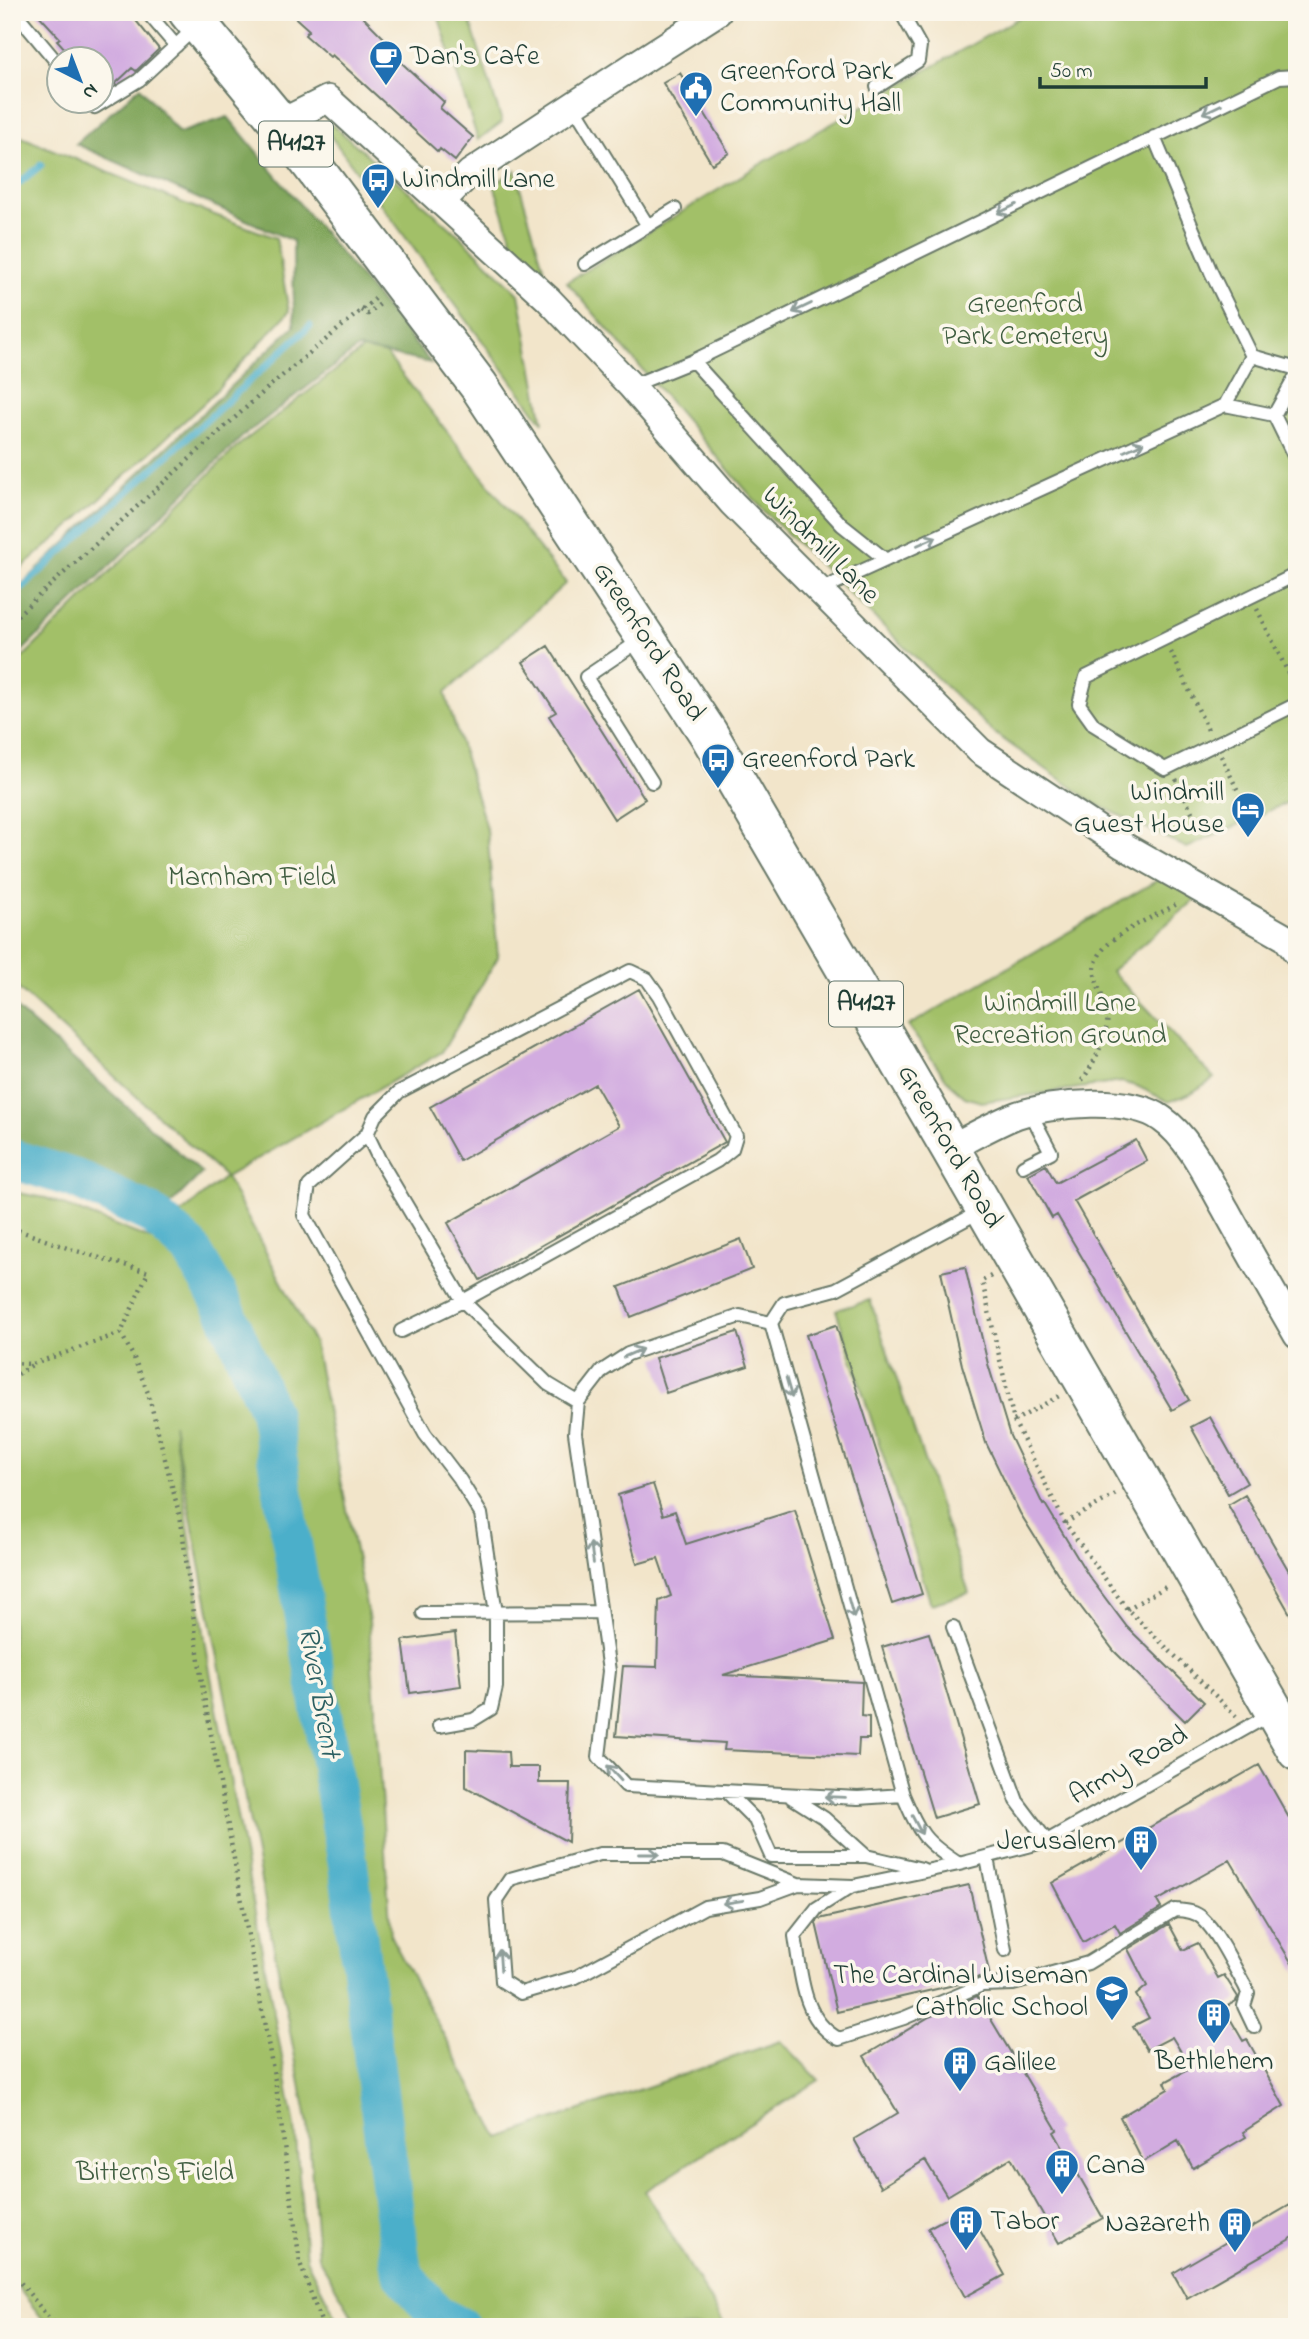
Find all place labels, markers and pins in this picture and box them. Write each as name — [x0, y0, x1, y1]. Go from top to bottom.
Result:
place label: Dan's Cafe — [409, 37, 540, 78]
cafe icon: Dan's Cafe — [367, 38, 405, 87]
place label: Greenford Park Community Hall — [720, 52, 901, 125]
public building icon: Greenford Park Community Hall — [677, 69, 715, 118]
place label: Windmill Lane — [402, 160, 555, 201]
bus stop icon: Windmill Lane — [359, 161, 397, 210]
place label: Greenford Park — [742, 740, 916, 781]
bus stop icon: Greenford Park — [699, 741, 737, 790]
place label: Windmill Guest House — [1074, 773, 1224, 846]
hotel icon: Windmill Guest House — [1229, 790, 1267, 839]
place label: Jerusalem — [997, 1822, 1116, 1863]
building icon: Jerusalem — [1122, 1823, 1160, 1872]
place label: The Cardinal Wiseman Catholic School — [833, 1956, 1088, 2029]
school or university icon: The Cardinal Wiseman Catholic School — [1093, 1973, 1131, 2022]
building icon: Bethlehem — [1195, 1996, 1233, 2045]
place label: Bethlehem — [1154, 2042, 1273, 2083]
place label: Galilee — [984, 2043, 1057, 2084]
building icon: Galilee — [941, 2044, 979, 2093]
place label: Cana — [1086, 2146, 1145, 2187]
building icon: Cana — [1043, 2147, 1081, 2196]
place label: Tabor — [990, 2202, 1060, 2243]
building icon: Tabor — [947, 2203, 985, 2252]
place label: Nazareth — [1105, 2204, 1210, 2245]
building icon: Nazareth — [1216, 2205, 1254, 2254]

